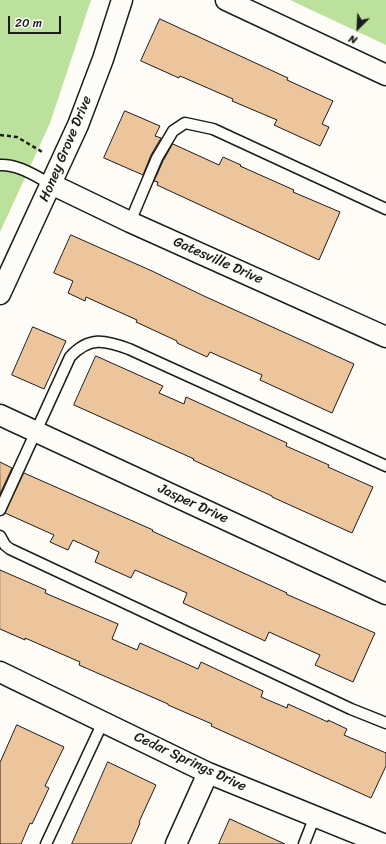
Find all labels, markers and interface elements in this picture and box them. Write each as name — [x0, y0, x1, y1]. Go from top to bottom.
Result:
scale bar — [10, 8, 63, 34]
north arrow — [338, 8, 378, 48]
text: 20 m — [15, 12, 42, 34]
text: N — [346, 29, 360, 50]
street label: Honey Grove Drive — [36, 94, 96, 204]
street label: Gatesville Drive — [171, 234, 265, 288]
street label: Jasper Drive — [155, 480, 231, 528]
street label: Cedar Springs Drive — [131, 729, 249, 795]

